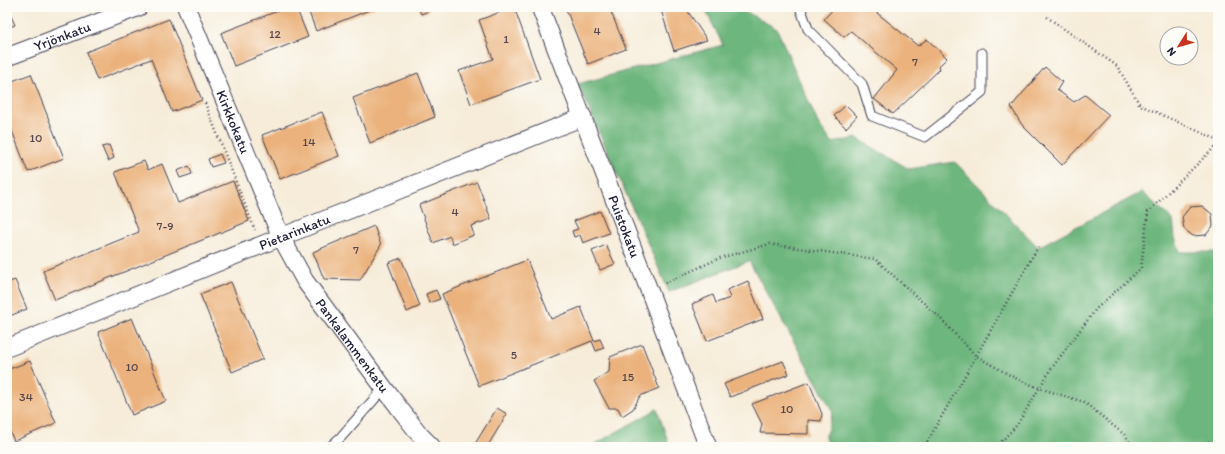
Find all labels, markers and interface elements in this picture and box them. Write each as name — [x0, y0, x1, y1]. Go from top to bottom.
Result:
street label: Yrjönkatu — [32, 18, 93, 55]
house number: 4 — [593, 24, 601, 38]
north arrow — [1159, 26, 1199, 66]
house number: 12 — [269, 27, 282, 41]
house number: 1 — [503, 32, 509, 46]
text: N — [1164, 45, 1179, 59]
house number: 7 — [912, 55, 918, 69]
street label: Kirkkokatu — [212, 88, 254, 156]
house number: 10 — [30, 131, 42, 145]
house number: 14 — [303, 135, 315, 149]
street label: Puistokatu — [604, 193, 644, 260]
house number: 4 — [451, 205, 459, 219]
street label: Pietarinkatu — [257, 210, 333, 254]
house number: 7-9 — [156, 219, 174, 233]
house number: 7 — [353, 243, 359, 257]
street label: Pankalammenkatu — [312, 295, 393, 396]
house number: 5 — [511, 348, 517, 362]
house number: 10 — [126, 360, 138, 374]
house number: 15 — [622, 370, 634, 384]
house number: 34 — [19, 390, 33, 404]
house number: 10 — [781, 402, 793, 416]

